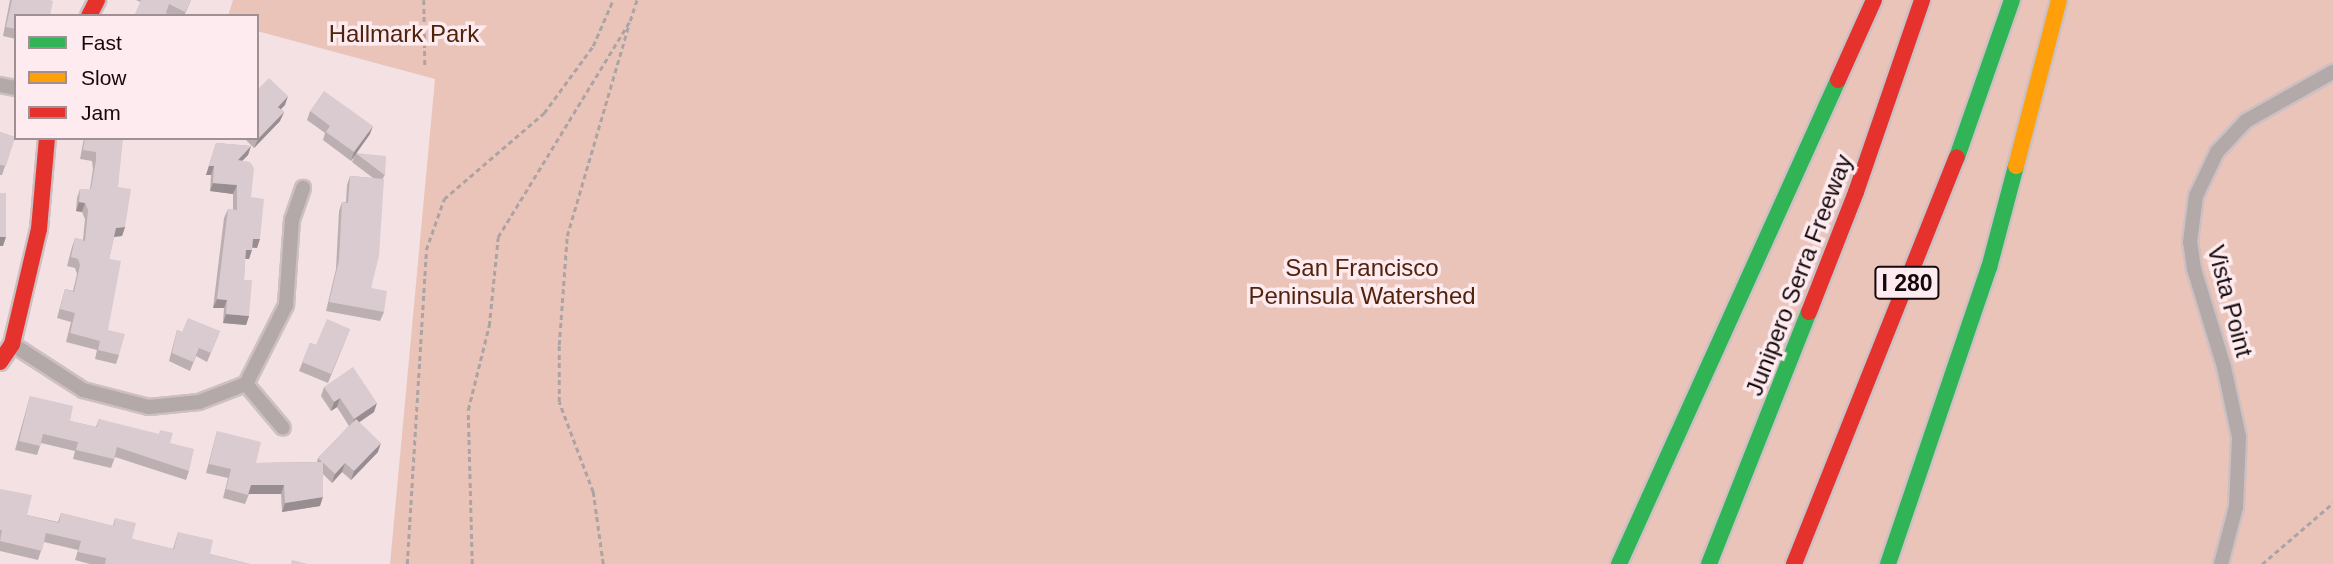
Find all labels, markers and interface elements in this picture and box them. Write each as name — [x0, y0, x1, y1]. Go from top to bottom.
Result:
legend — [14, 14, 259, 140]
park label: Hallmark Park — [329, 20, 479, 48]
text: Fast — [81, 31, 122, 54]
text: Slow — [81, 66, 127, 89]
text: Jam — [81, 101, 121, 124]
street label: Junipero Serra Freeway — [1740, 150, 1858, 400]
street label: Vista Point — [2201, 242, 2259, 360]
park label: San Francisco Peninsula Watershed — [1248, 254, 1476, 310]
road number: I 280 — [1874, 264, 1940, 302]

